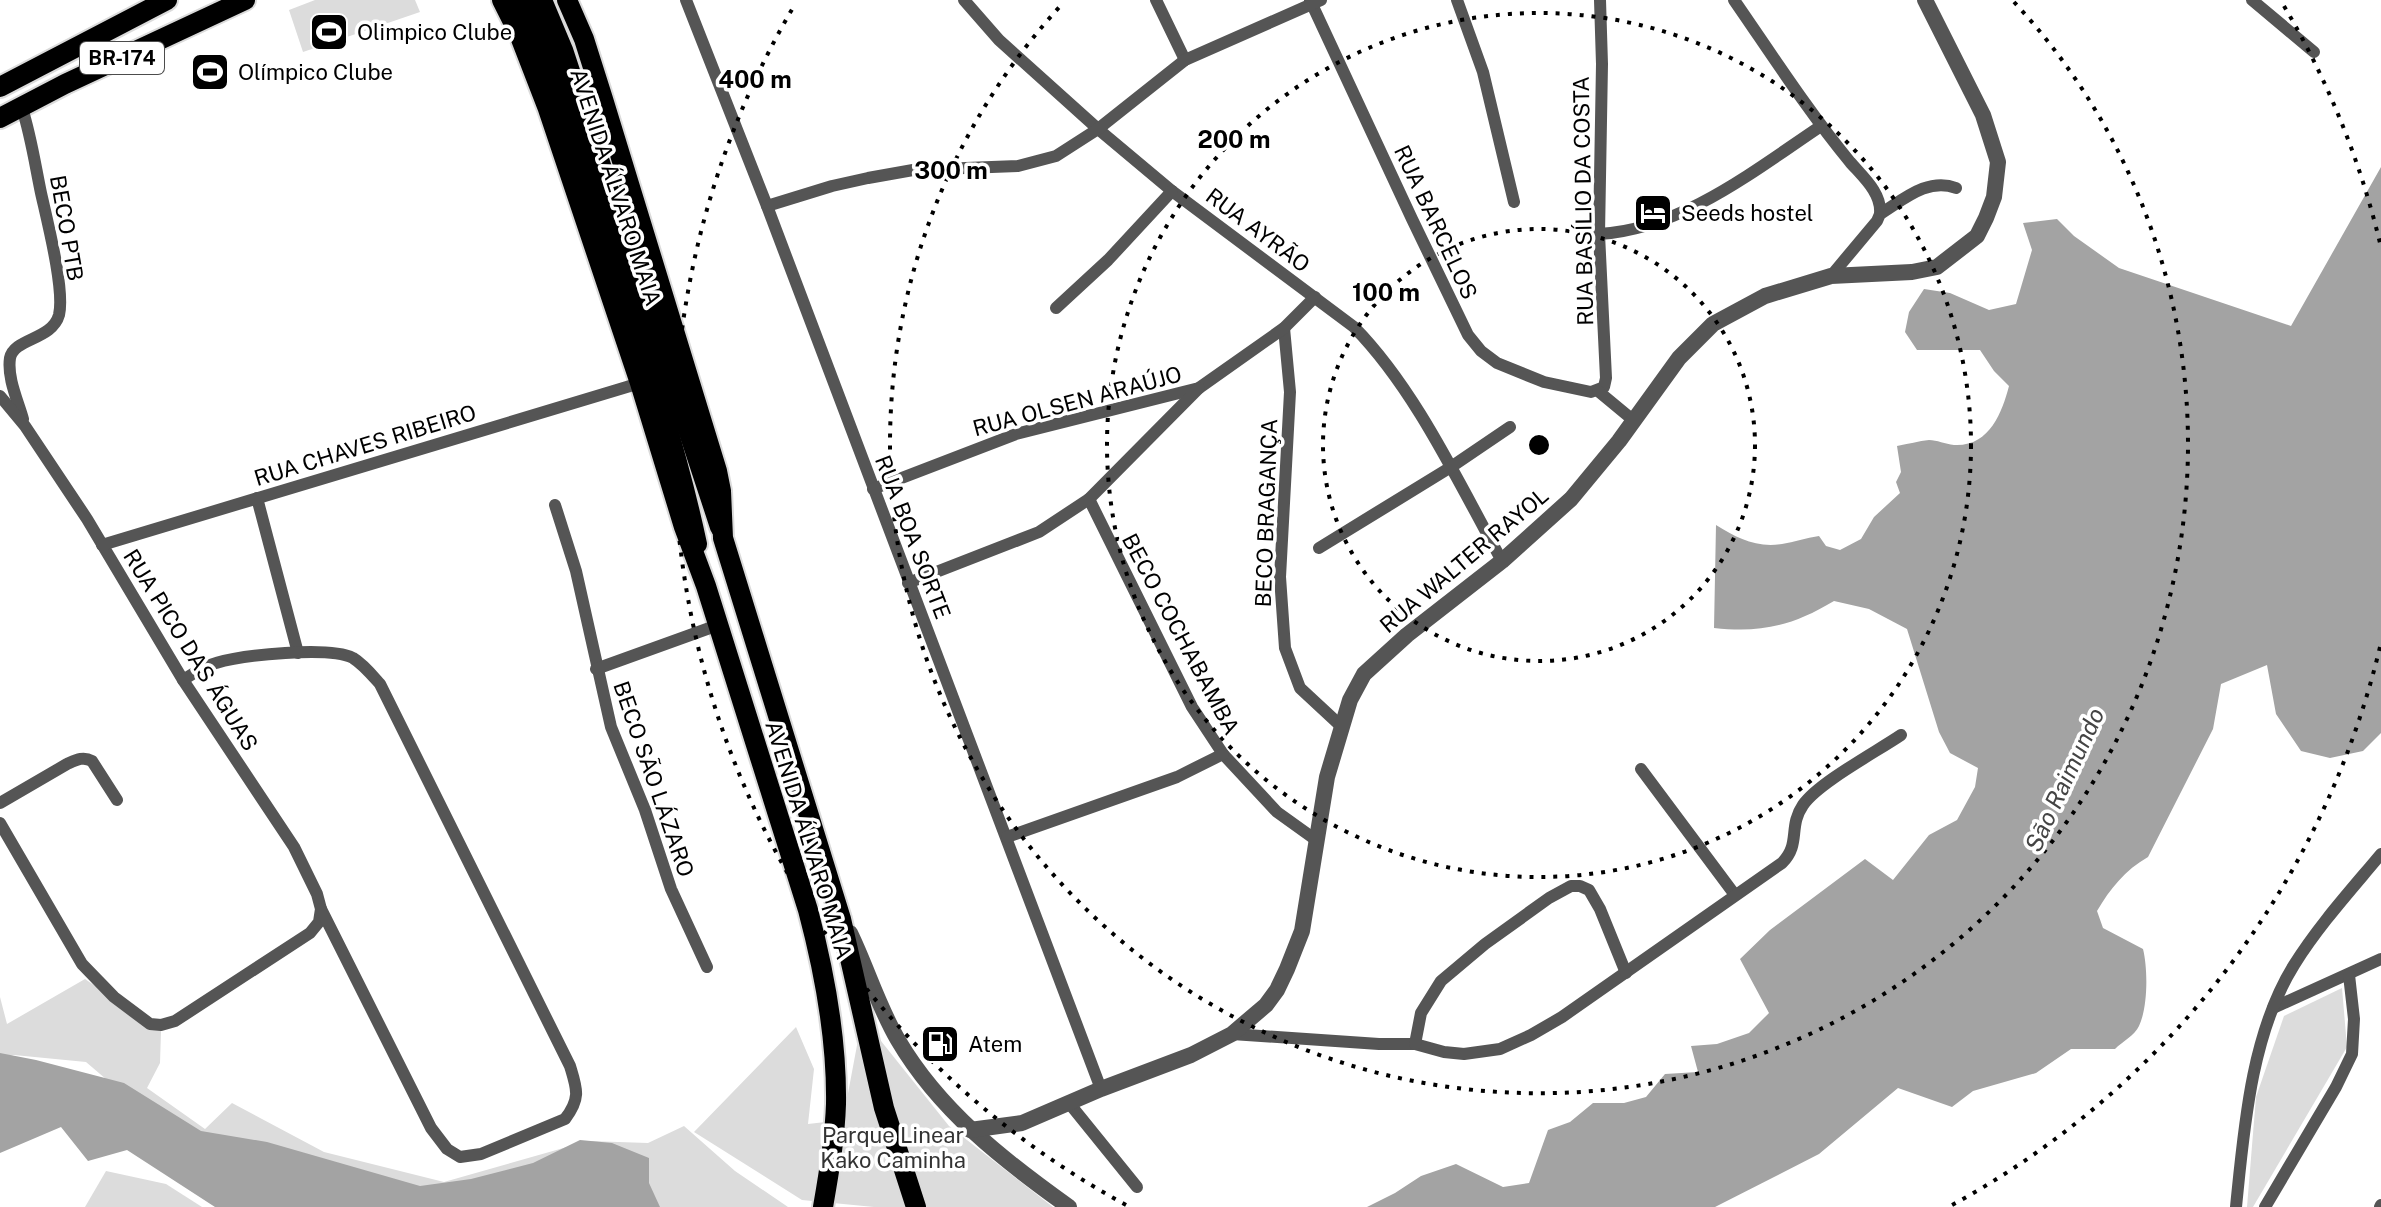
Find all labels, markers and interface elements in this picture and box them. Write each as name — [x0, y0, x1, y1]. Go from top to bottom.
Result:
sports icon: Olimpico Clube — [308, 11, 350, 53]
place label: Olimpico Clube — [357, 19, 512, 45]
road number: BR-174 — [80, 42, 164, 74]
sports icon: Olímpico Clube — [189, 51, 231, 93]
place label: Olímpico Clube — [238, 59, 393, 85]
street label: AVENIDA ÁLVARO MAIA — [565, 65, 667, 309]
text: 400 m — [718, 65, 792, 93]
street label: RUA BASÍLIO DA COSTA — [1568, 76, 1598, 326]
text: 200 m — [1197, 125, 1271, 153]
street label: RUA BARCELOS — [1389, 141, 1483, 303]
text: 300 m — [914, 156, 988, 184]
street label: BECO PTB — [45, 173, 89, 283]
street label: RUA AYRÃO — [1201, 182, 1316, 278]
hotel icon: Seeds hostel — [1632, 192, 1674, 234]
place label: Seeds hostel — [1681, 200, 1814, 226]
text: 100 m — [1352, 278, 1420, 306]
street label: RUA OLSEN ARAÚJO — [969, 360, 1184, 441]
street label: RUA CHAVES RIBEIRO — [251, 399, 479, 491]
street label: BECO BRAGANÇA — [1250, 418, 1282, 608]
centre of rings — [1525, 431, 1553, 459]
street label: RUA BOA SORTE — [870, 452, 956, 622]
street label: RUA WALTER RAYOL — [1374, 482, 1554, 638]
street label: BECO COCHABAMBA — [1117, 529, 1245, 739]
street label: RUA PICO DAS ÁGUAS — [118, 544, 264, 756]
street label: BECO SÃO LÁZARO — [608, 677, 701, 880]
water label: São Raimundo — [2019, 703, 2110, 856]
street label: AVENIDA ÁLVARO MAIA — [760, 718, 858, 962]
fuel station icon: Atem — [919, 1023, 961, 1065]
place label: Atem — [968, 1031, 1022, 1057]
park label: Parque Linear Kako Caminha — [820, 1122, 966, 1173]

